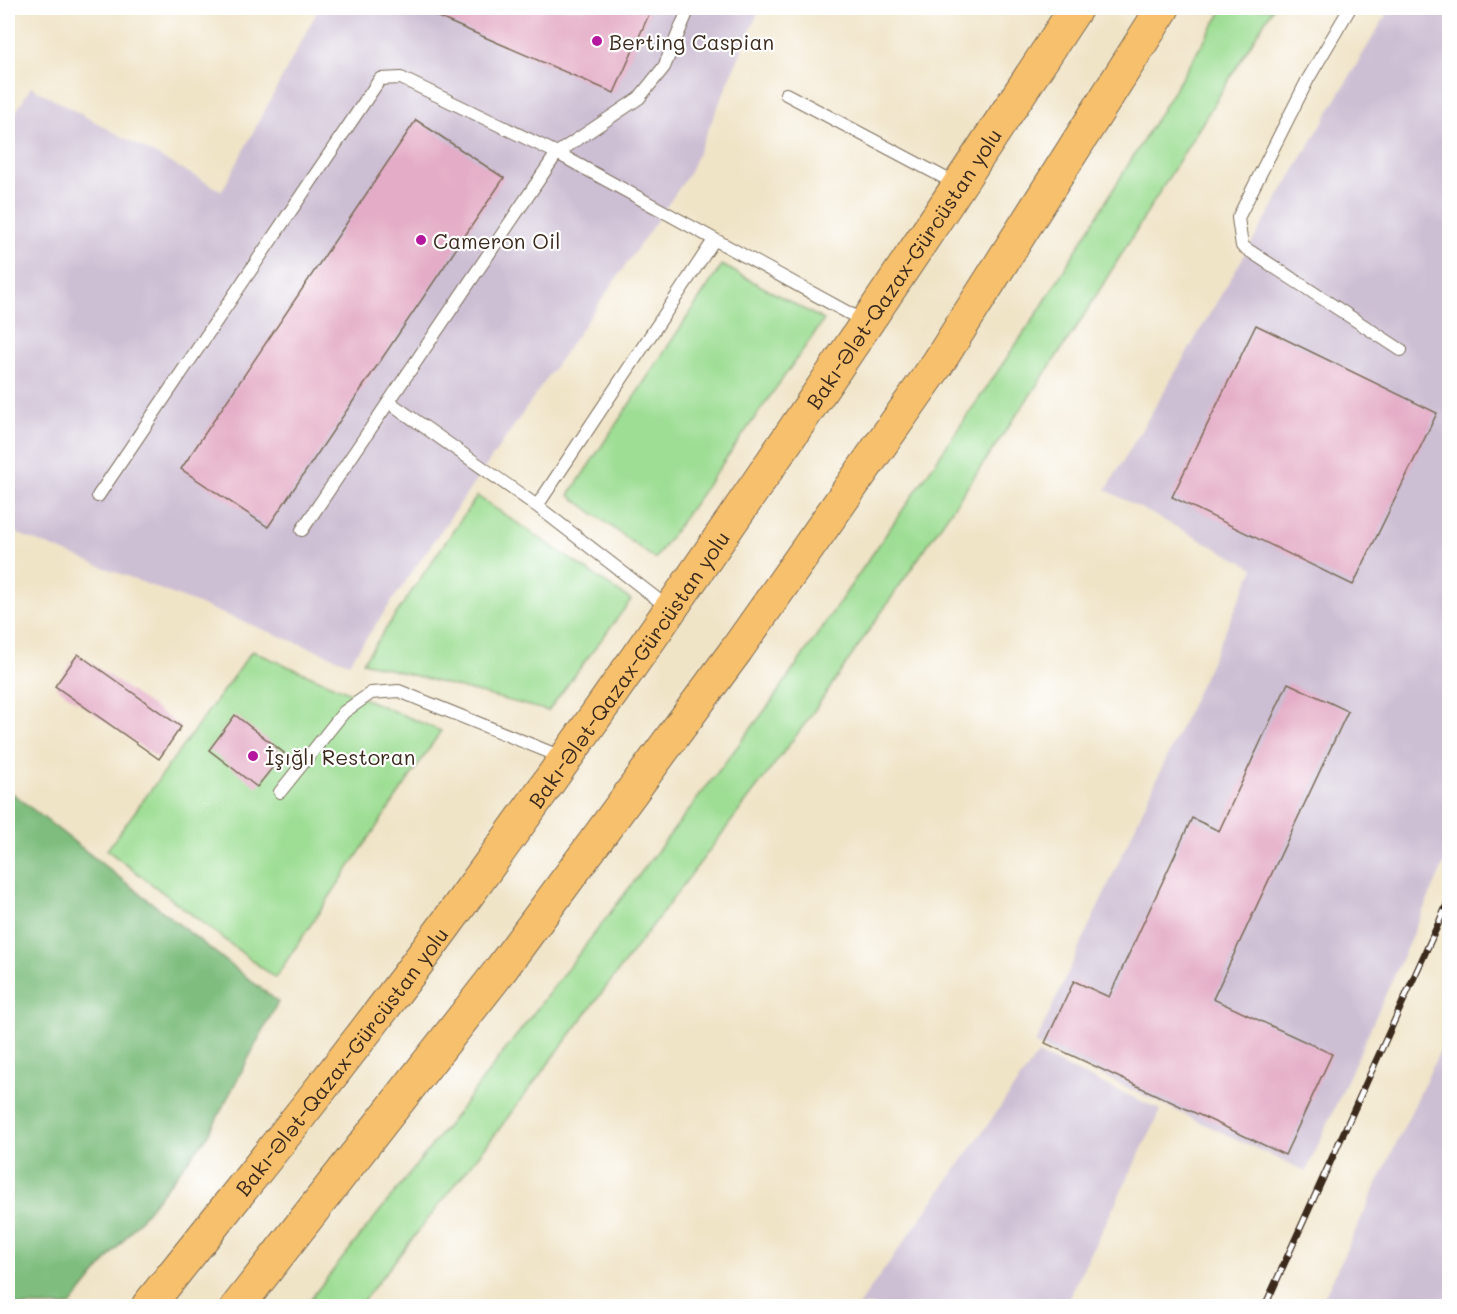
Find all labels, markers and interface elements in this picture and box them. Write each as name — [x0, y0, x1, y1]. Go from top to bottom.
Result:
place label: Berting Caspian — [609, 28, 774, 55]
marker: Berting Caspian — [590, 34, 604, 48]
street label: Bakı-Ələt-Qazax-Gürcüstan yolu — [799, 123, 1007, 414]
place label: Cameron Oil — [433, 227, 561, 254]
marker: Cameron Oil — [414, 233, 428, 247]
street label: Bakı-Ələt-Qazax-Gürcüstan yolu — [521, 525, 735, 813]
place label: İşığlı Restoran — [265, 743, 415, 770]
marker: İşığlı Restoran — [246, 749, 260, 763]
street label: Bakı-Ələt-Qazax-Gürcüstan yolu — [229, 921, 453, 1201]

